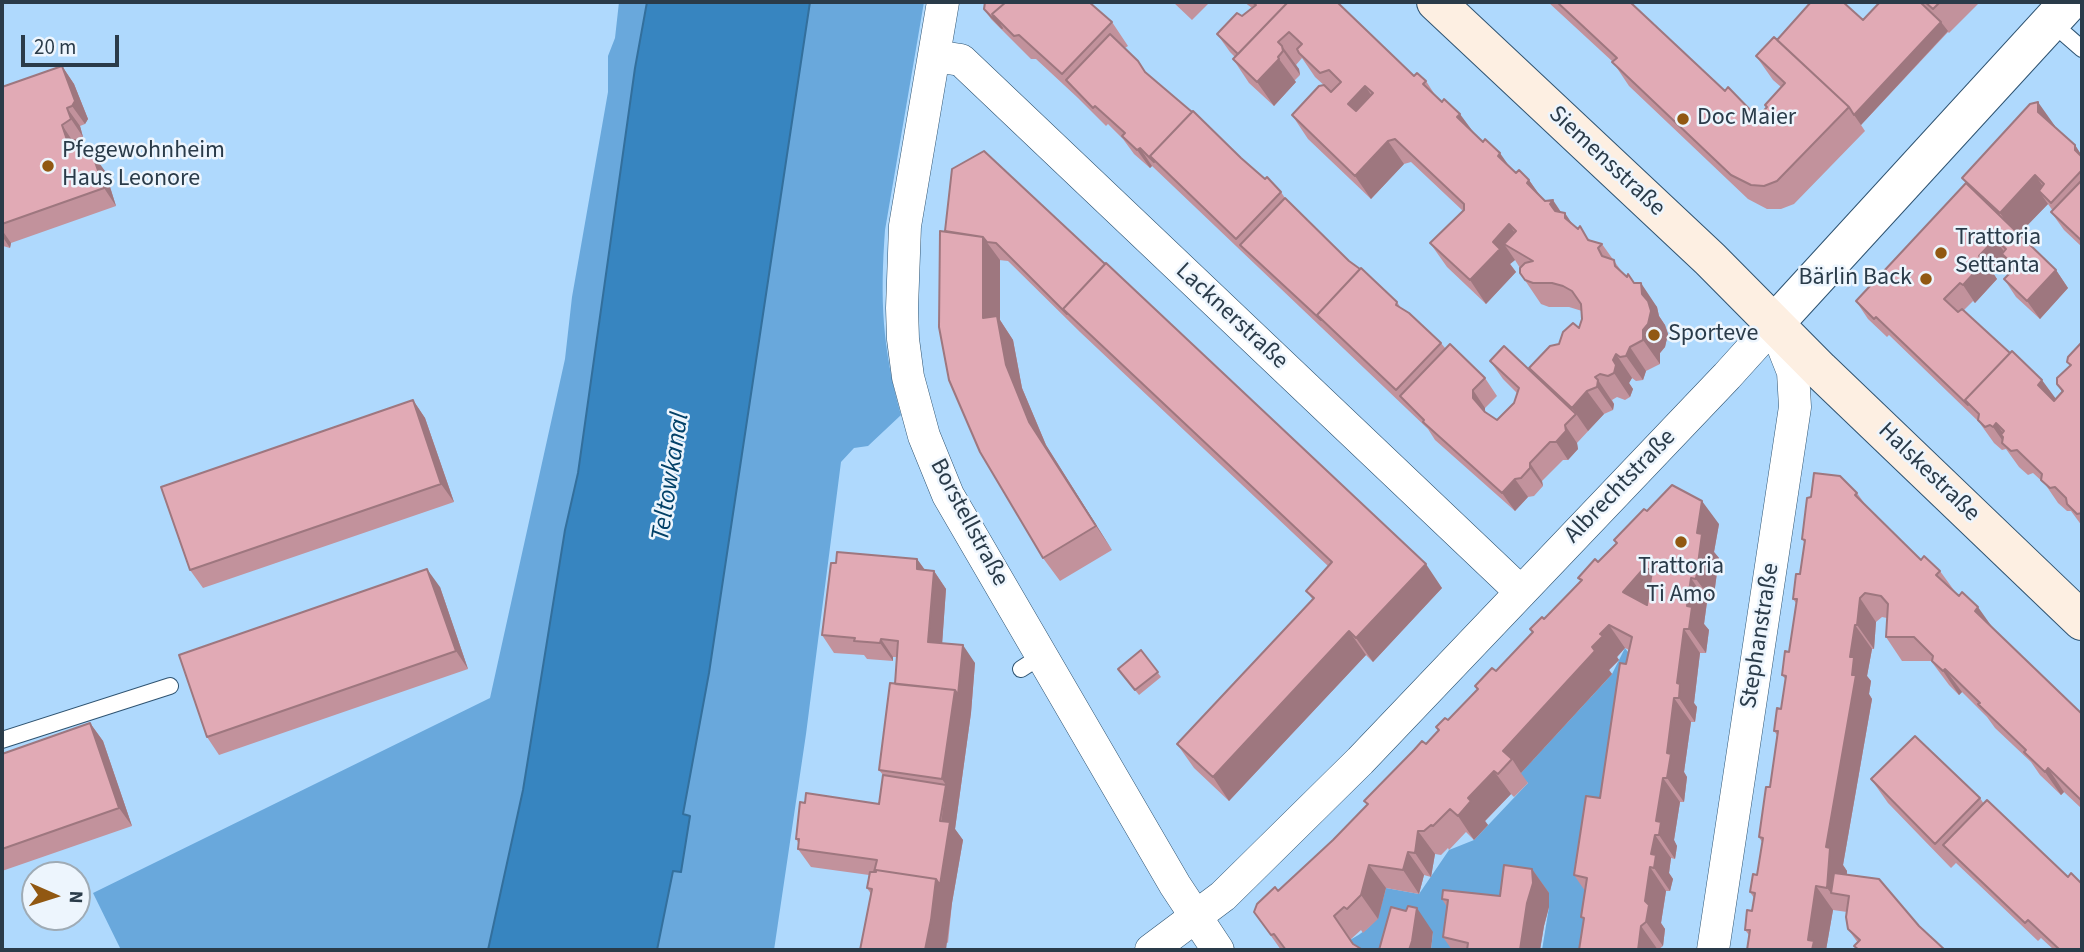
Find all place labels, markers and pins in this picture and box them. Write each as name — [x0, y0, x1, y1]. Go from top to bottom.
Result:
place label: Doc Maier — [1697, 105, 1796, 133]
marker: Doc Maier — [1675, 111, 1691, 127]
place label: Pfegewohnheim Haus Leonore — [62, 138, 225, 194]
marker: Pfegewohnheim Haus Leonore — [40, 158, 56, 174]
place label: Trattoria Settanta — [1955, 225, 2041, 281]
marker: Trattoria Settanta — [1933, 245, 1949, 261]
place label: Bärlin Back — [1798, 265, 1912, 293]
marker: Bärlin Back — [1918, 271, 1934, 287]
place label: Sporteve — [1668, 321, 1758, 349]
marker: Sporteve — [1646, 327, 1662, 343]
marker: Trattoria Ti Amo — [1673, 534, 1689, 550]
place label: Trattoria Ti Amo — [1638, 554, 1724, 610]

